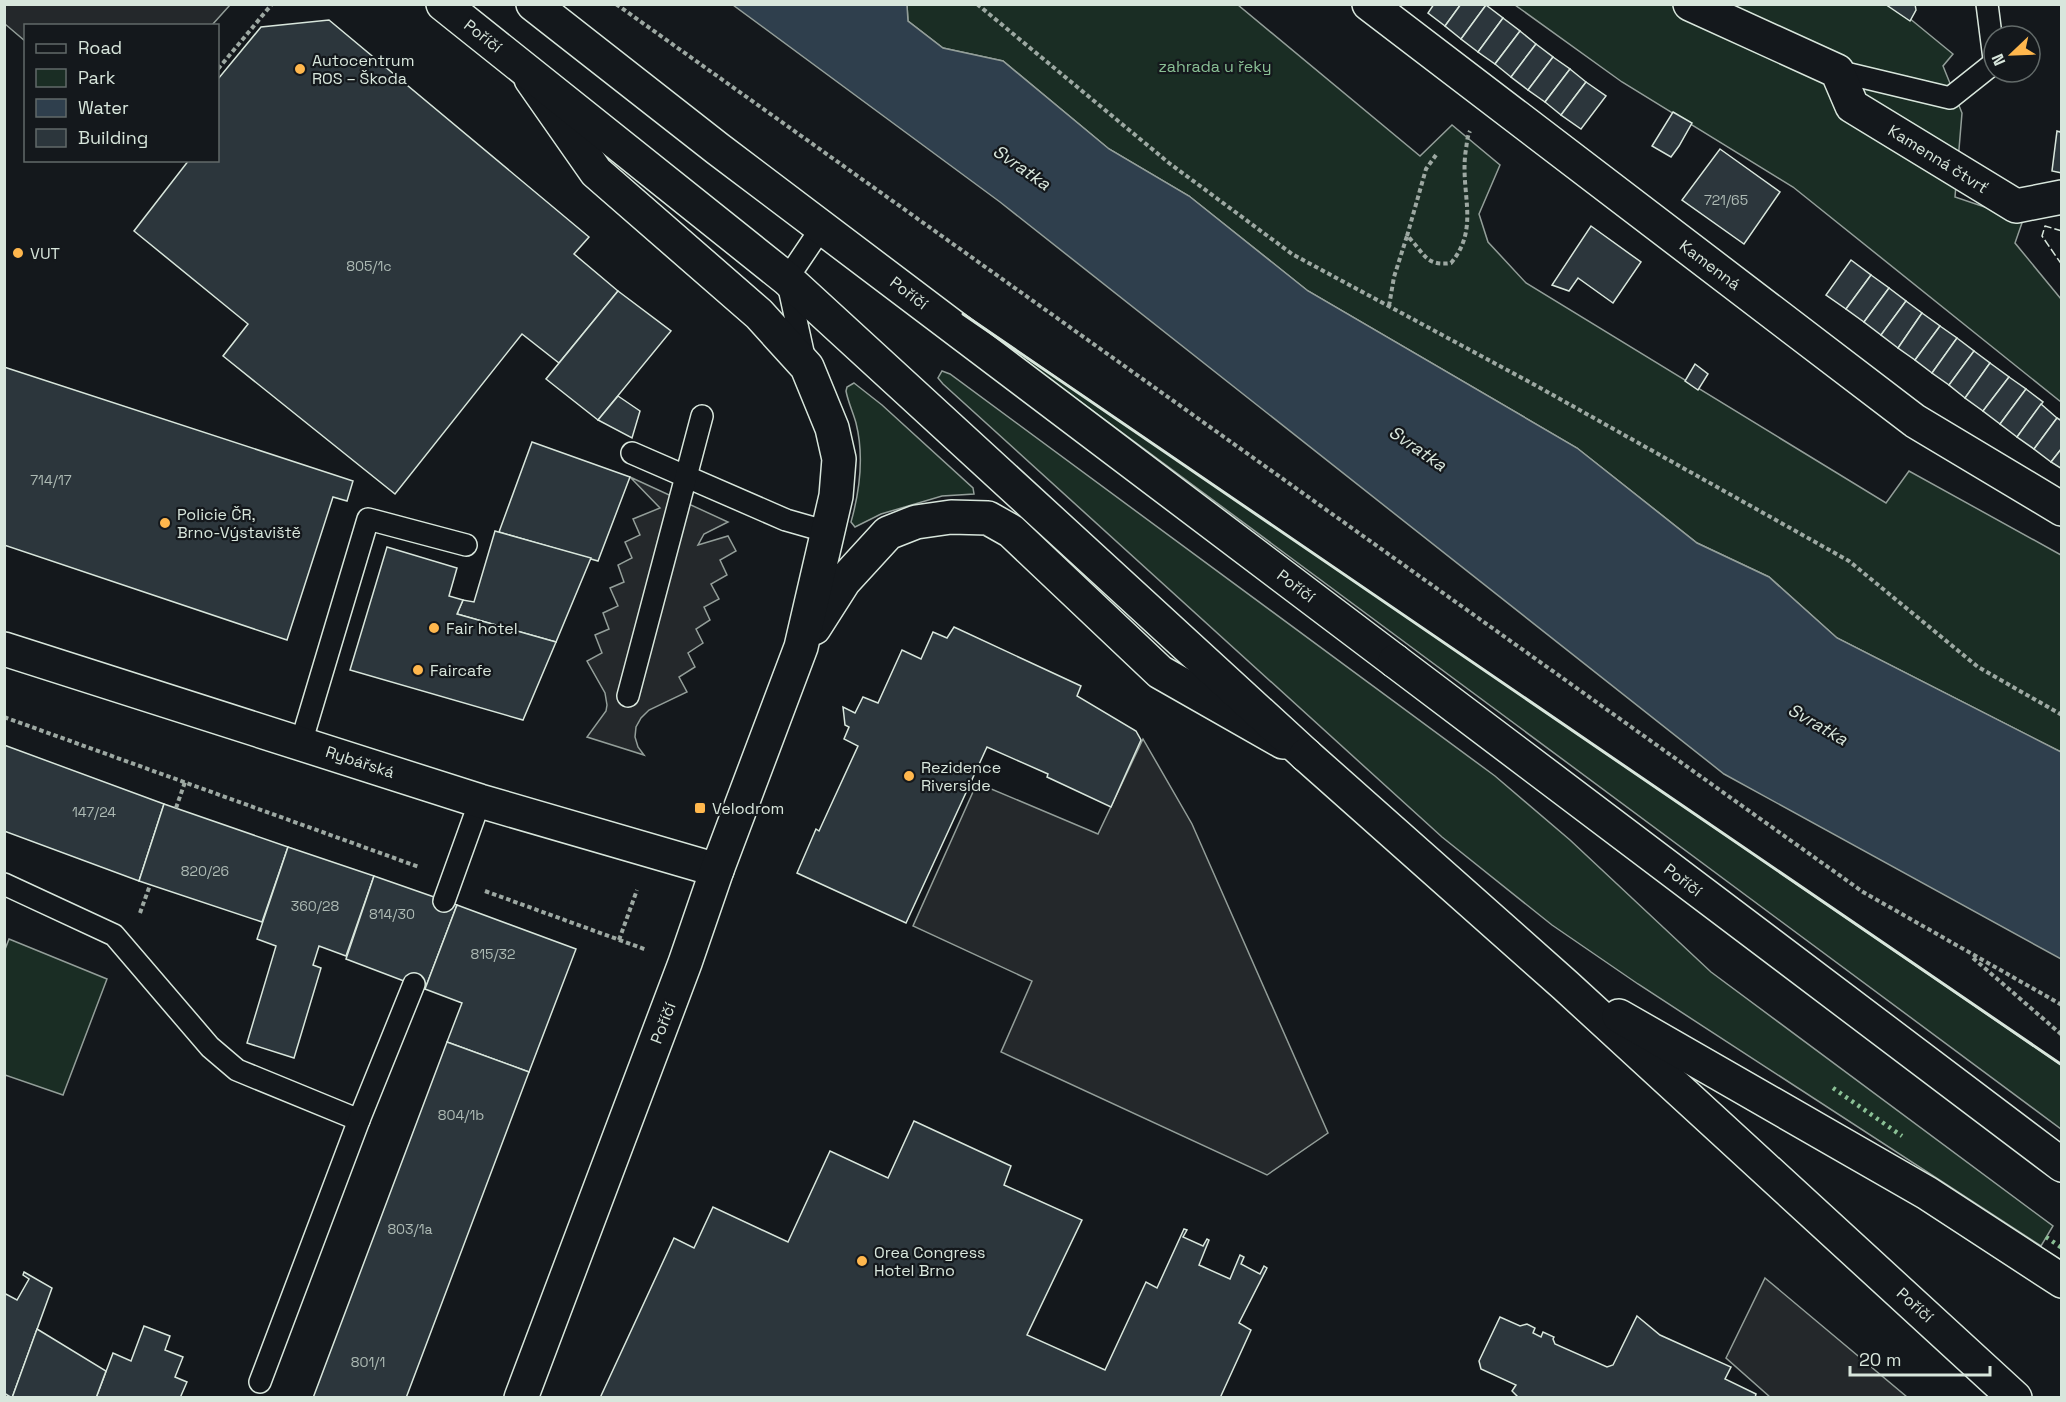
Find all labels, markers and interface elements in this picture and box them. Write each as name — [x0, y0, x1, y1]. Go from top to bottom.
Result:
street label: Poříčí — [460, 15, 506, 57]
legend — [24, 24, 219, 162]
north arrow — [1982, 24, 2042, 84]
text: Road — [78, 36, 122, 59]
place label: Autocentrum ROS – Škoda — [312, 50, 414, 89]
text: N — [1987, 51, 2010, 69]
park label: zahrada u řeky — [1158, 56, 1272, 77]
marker: Autocentrum ROS – Škoda — [293, 62, 307, 76]
text: Park — [78, 66, 116, 89]
text: Water — [78, 96, 129, 119]
street label: Kamenná čtvrť — [1884, 120, 1992, 198]
text: Building — [78, 126, 148, 149]
water label: Svratka — [989, 139, 1056, 195]
house number: 721/65 — [1704, 191, 1748, 209]
street label: Kamenná — [1675, 235, 1745, 295]
place label: VUT — [30, 243, 60, 264]
marker: VUT — [11, 246, 25, 260]
house number: 805/1c — [346, 257, 392, 275]
street label: Poříčí — [886, 272, 932, 314]
water label: Svratka — [1385, 420, 1452, 476]
house number: 714/17 — [30, 471, 72, 489]
place label: Policie ČR, Brno-Výstaviště — [177, 504, 301, 543]
marker: Policie ČR, Brno-Výstaviště — [158, 516, 172, 530]
street label: Poříčí — [1273, 565, 1319, 607]
place label: Fair hotel — [446, 618, 518, 639]
marker: Fair hotel — [427, 621, 441, 635]
place label: Faircafe — [430, 660, 492, 681]
marker: Faircafe — [411, 663, 425, 677]
water label: Svratka — [1784, 698, 1853, 751]
street label: Rybářská — [323, 741, 397, 783]
place label: Rezidence Riverside — [921, 757, 1001, 796]
marker: Rezidence Riverside — [902, 769, 916, 783]
place label: Velodrom — [712, 798, 784, 819]
marker: Velodrom — [693, 801, 707, 815]
house number: 147/24 — [72, 803, 116, 821]
street label: Poříčí — [1660, 859, 1706, 901]
house number: 820/26 — [181, 862, 229, 880]
house number: 360/28 — [291, 897, 339, 915]
house number: 814/30 — [369, 905, 415, 923]
house number: 815/32 — [470, 945, 516, 963]
street label: Poříčí — [646, 999, 680, 1047]
house number: 804/1b — [438, 1106, 484, 1124]
house number: 803/1a — [387, 1220, 433, 1238]
place label: Orea Congress Hotel Brno — [874, 1242, 986, 1281]
marker: Orea Congress Hotel Brno — [855, 1254, 869, 1268]
street label: Poříčí — [1892, 1283, 1938, 1327]
scale bar — [1850, 1339, 1990, 1377]
text: 20 m — [1859, 1348, 1902, 1371]
house number: 801/1 — [351, 1353, 385, 1371]

